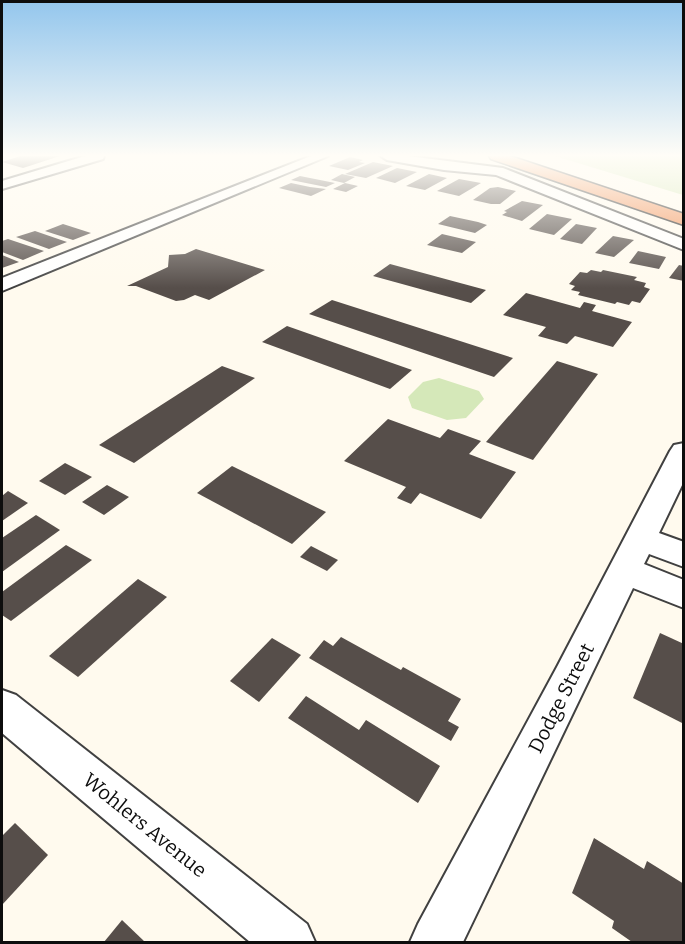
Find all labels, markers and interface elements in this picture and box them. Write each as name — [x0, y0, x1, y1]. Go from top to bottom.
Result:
street label: Dodge Street — [523, 639, 599, 757]
street label: Wohlers Avenue — [78, 768, 212, 882]

